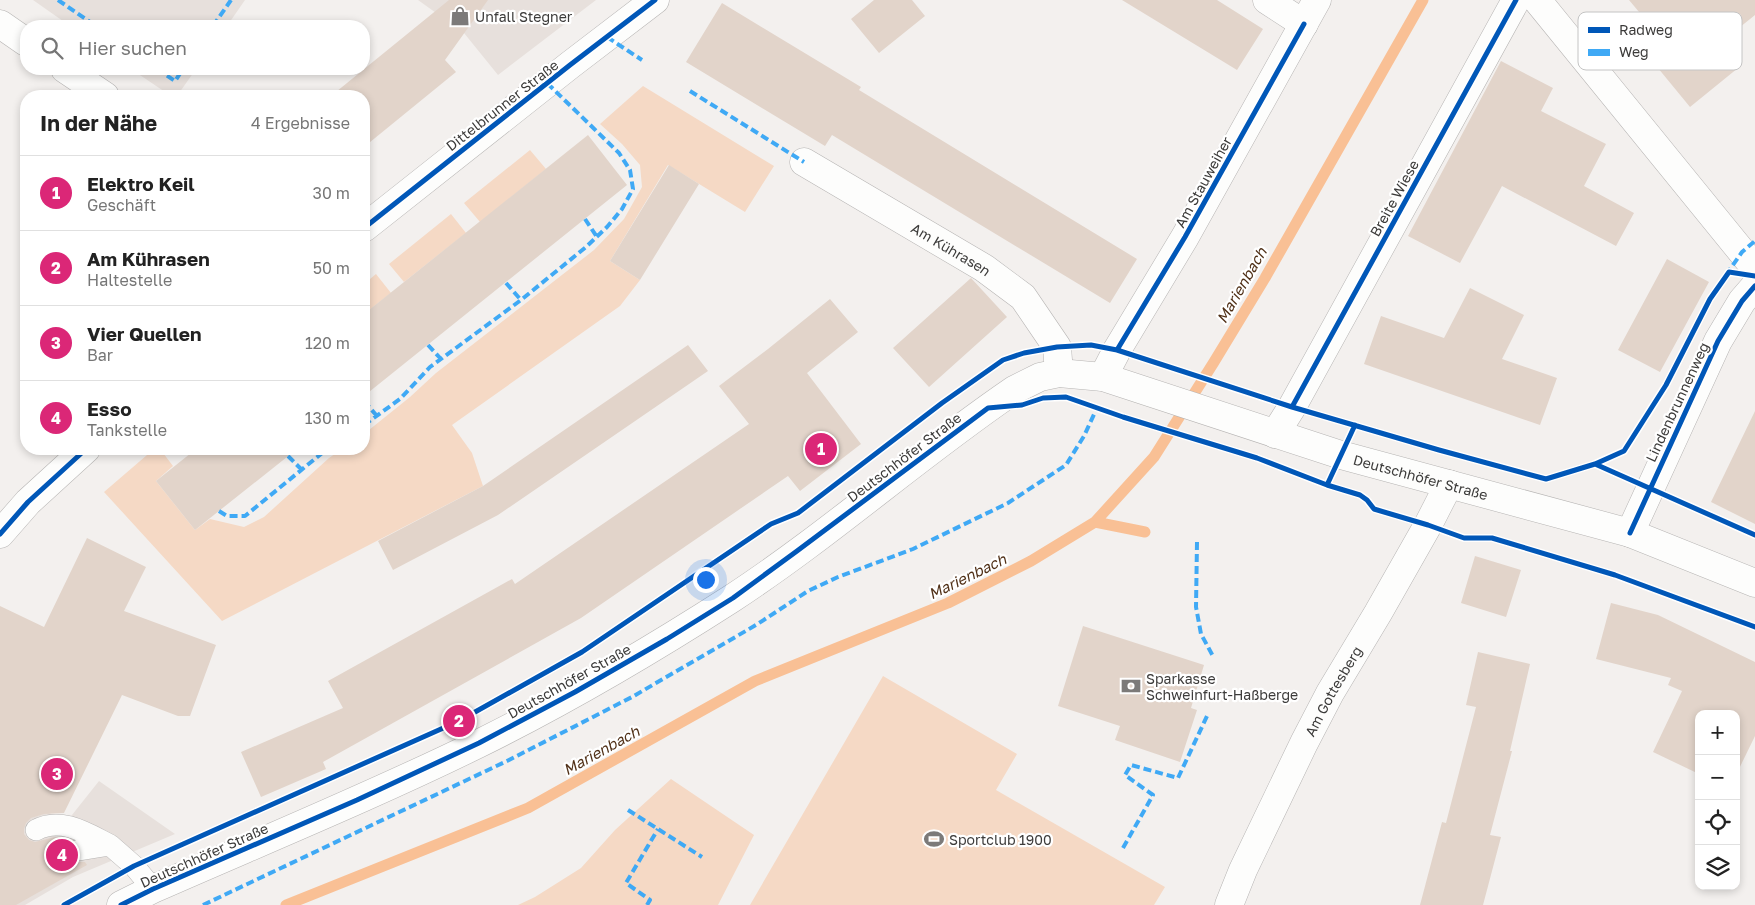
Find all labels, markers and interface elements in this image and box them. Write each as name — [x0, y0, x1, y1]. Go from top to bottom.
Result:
shop icon: Unfall Stegner — [449, 5, 471, 27]
place label: Unfall Stegner — [475, 8, 573, 25]
legend — [1578, 12, 1742, 70]
search box — [20, 20, 370, 75]
text: Radweg — [1619, 21, 1673, 38]
icon: search — [38, 34, 66, 62]
text: Hier suchen — [78, 36, 187, 59]
text: Weg — [1619, 43, 1649, 60]
street label: Dittelbrunner Straße — [442, 56, 562, 154]
text: In der Nähe — [40, 110, 157, 136]
text: 4 Ergebnisse — [251, 113, 350, 133]
street label: Am Stauweiher — [1171, 133, 1235, 230]
street label: Breite Wiese — [1366, 157, 1422, 239]
text: Elektro Keil — [87, 172, 195, 195]
text: 1 — [52, 183, 60, 203]
text: 30 m — [313, 183, 350, 203]
text: Geschäft — [87, 195, 156, 215]
street label: Am Kührasen — [909, 219, 994, 279]
water label: Marienbach — [1212, 243, 1270, 326]
text: Am Kührasen — [87, 247, 210, 270]
text: 2 — [51, 258, 61, 278]
text: 50 m — [313, 258, 350, 278]
text: Haltestelle — [87, 270, 172, 290]
text: Vier Quellen — [87, 322, 202, 345]
text: 3 — [51, 333, 61, 353]
text: 120 m — [305, 333, 350, 353]
street label: Lindenbrunnenweg — [1642, 340, 1712, 464]
text: Bar — [87, 345, 113, 365]
text: Esso — [87, 397, 132, 420]
text: 4 — [51, 408, 61, 428]
text: 130 m — [305, 408, 350, 428]
street label: Deutschhöfer Straße — [844, 409, 964, 505]
text: Tankstelle — [87, 420, 167, 440]
pin: 1 — [805, 430, 837, 468]
street label: Deutschhöfer Straße — [1352, 450, 1490, 503]
water label: Marienbach — [925, 549, 1010, 603]
your location — [693, 567, 719, 593]
street label: Deutschhöfer Straße — [504, 640, 634, 722]
street label: Am Gottesberg — [1301, 643, 1365, 739]
place label: Sparkasse Schweinfurt-Haßberge — [1146, 670, 1298, 703]
bank icon: Sparkasse Schweinfurt-Haßberge — [1120, 675, 1142, 697]
pin: 2 — [443, 702, 475, 740]
map controls — [1695, 710, 1740, 890]
button: + — [1695, 710, 1740, 755]
water label: Marienbach — [560, 721, 643, 778]
pin: 3 — [41, 755, 73, 793]
button: − — [1695, 755, 1740, 800]
button: locate — [1695, 800, 1740, 845]
street label: Deutschhöfer Straße — [137, 819, 271, 891]
sports icon: Sportclub 1900 — [923, 828, 945, 850]
place label: Sportclub 1900 — [949, 831, 1052, 848]
pin: 4 — [46, 836, 78, 874]
button: layers — [1695, 845, 1740, 890]

